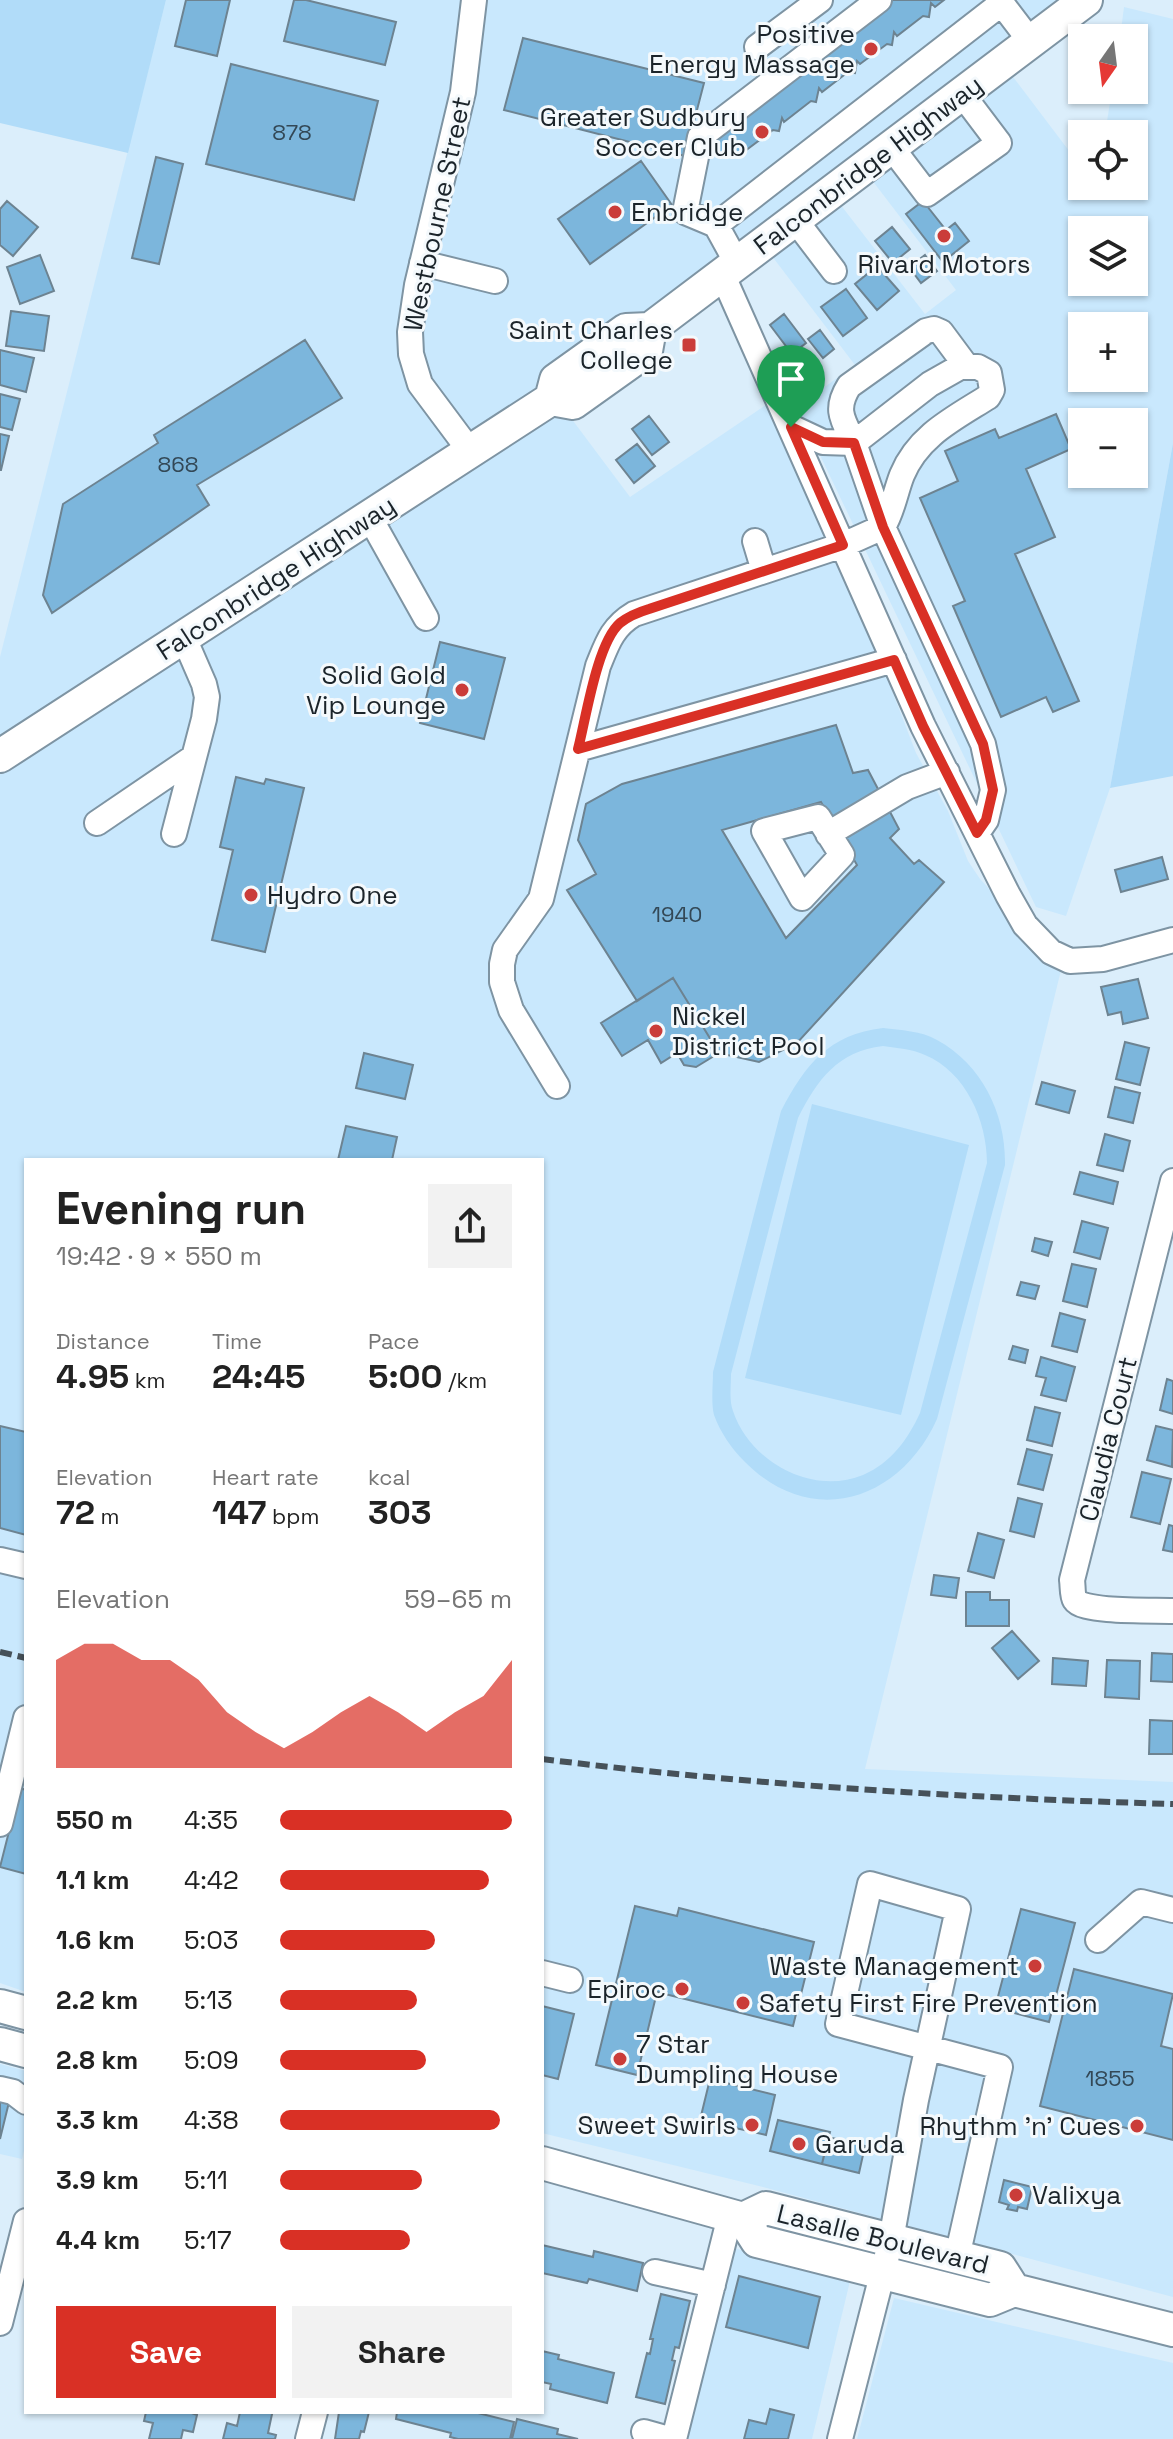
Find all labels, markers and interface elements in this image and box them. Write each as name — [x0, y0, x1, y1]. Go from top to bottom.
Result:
place label: Positive Energy Massage — [649, 17, 855, 81]
north arrow — [1068, 24, 1148, 104]
map controls — [1068, 24, 1148, 488]
marker: Positive Energy Massage — [862, 40, 880, 58]
street label: Falconbridge Highway — [747, 68, 989, 262]
street label: Westbourne Street — [396, 94, 478, 334]
place label: Greater Sudbury Soccer Club — [540, 100, 746, 164]
house number: 878 — [272, 118, 312, 146]
button: locate — [1068, 120, 1148, 200]
marker: Greater Sudbury Soccer Club — [753, 123, 771, 141]
place label: Enbridge — [631, 195, 743, 229]
marker: Enbridge — [606, 203, 624, 221]
button: layers — [1068, 216, 1148, 296]
marker: Rivard Motors — [935, 227, 953, 245]
place label: Rivard Motors — [858, 247, 1030, 281]
button: + — [1068, 312, 1148, 392]
place label: Saint Charles College — [509, 313, 673, 377]
marker: Saint Charles College — [680, 336, 698, 354]
pin — [757, 345, 825, 427]
icon: arrive — [769, 357, 813, 401]
button: − — [1068, 408, 1148, 488]
house number: 868 — [158, 450, 198, 478]
street label: Falconbridge Highway — [150, 488, 402, 668]
place label: Solid Gold Vip Lounge — [306, 658, 446, 722]
marker: Solid Gold Vip Lounge — [453, 681, 471, 699]
place label: Hydro One — [267, 878, 398, 912]
marker: Hydro One — [242, 886, 260, 904]
house number: 1940 — [652, 900, 702, 928]
place label: Nickel District Pool — [672, 999, 825, 1063]
marker: Nickel District Pool — [647, 1022, 665, 1040]
text: Evening run — [56, 1181, 306, 1237]
button: share — [428, 1184, 512, 1268]
text: 19:42 · 9 × 550 m — [56, 1239, 262, 1273]
text: Distance — [56, 1327, 150, 1355]
text: Time — [212, 1327, 262, 1355]
text: Pace — [368, 1327, 420, 1355]
street label: Claudia Court — [1071, 1353, 1145, 1525]
text: 4.95 — [56, 1355, 129, 1398]
text: 24:45 — [212, 1355, 305, 1398]
text: 5:00 — [368, 1355, 443, 1398]
text: km — [129, 1366, 166, 1394]
text: /km — [443, 1366, 487, 1394]
text: Elevation — [56, 1463, 152, 1491]
text: Heart rate — [212, 1463, 319, 1491]
text: kcal — [368, 1463, 410, 1491]
text: 72 — [56, 1491, 95, 1534]
text: 147 — [212, 1491, 266, 1534]
text: 303 — [368, 1491, 431, 1534]
text: m — [95, 1502, 119, 1530]
text: bpm — [266, 1502, 319, 1530]
text: Elevation — [56, 1582, 170, 1616]
text: 59–65 m — [404, 1582, 512, 1616]
text: 550 m — [56, 1803, 133, 1837]
text: 4:35 — [184, 1803, 238, 1837]
text: 1.1 km — [56, 1863, 129, 1897]
text: 4:42 — [184, 1863, 239, 1897]
text: 1.6 km — [56, 1923, 135, 1957]
text: 5:03 — [184, 1923, 239, 1957]
place label: Waste Management — [769, 1949, 1019, 1983]
marker: Waste Management — [1026, 1957, 1044, 1975]
place label: Epiroc — [587, 1972, 666, 2006]
marker: Epiroc — [673, 1980, 691, 1998]
text: 2.2 km — [56, 1983, 138, 2017]
text: 5:13 — [184, 1983, 233, 2017]
place label: Safety First Fire Prevention — [759, 1986, 1098, 2020]
marker: Safety First Fire Prevention — [734, 1994, 752, 2012]
place label: 7 Star Dumpling House — [636, 2027, 838, 2091]
text: 2.8 km — [56, 2043, 138, 2077]
text: 5:09 — [184, 2043, 239, 2077]
marker: 7 Star Dumpling House — [611, 2050, 629, 2068]
house number: 1855 — [1085, 2064, 1135, 2092]
text: 3.3 km — [56, 2103, 139, 2137]
text: 4:38 — [184, 2103, 239, 2137]
place label: Sweet Swirls — [578, 2108, 736, 2142]
place label: Rhythm 'n' Cues — [919, 2109, 1121, 2143]
marker: Sweet Swirls — [743, 2116, 761, 2134]
marker: Rhythm 'n' Cues — [1128, 2117, 1146, 2135]
place label: Garuda — [815, 2127, 905, 2161]
marker: Garuda — [790, 2135, 808, 2153]
text: 3.9 km — [56, 2163, 139, 2197]
text: 5:11 — [184, 2163, 228, 2197]
place label: Valixya — [1032, 2178, 1121, 2212]
marker: Valixya — [1007, 2186, 1025, 2204]
street label: Lasalle Boulevard — [773, 2196, 993, 2282]
text: 4.4 km — [56, 2223, 140, 2257]
text: 5:17 — [184, 2223, 232, 2257]
button: Save — [56, 2306, 276, 2398]
button: Share — [292, 2306, 512, 2398]

